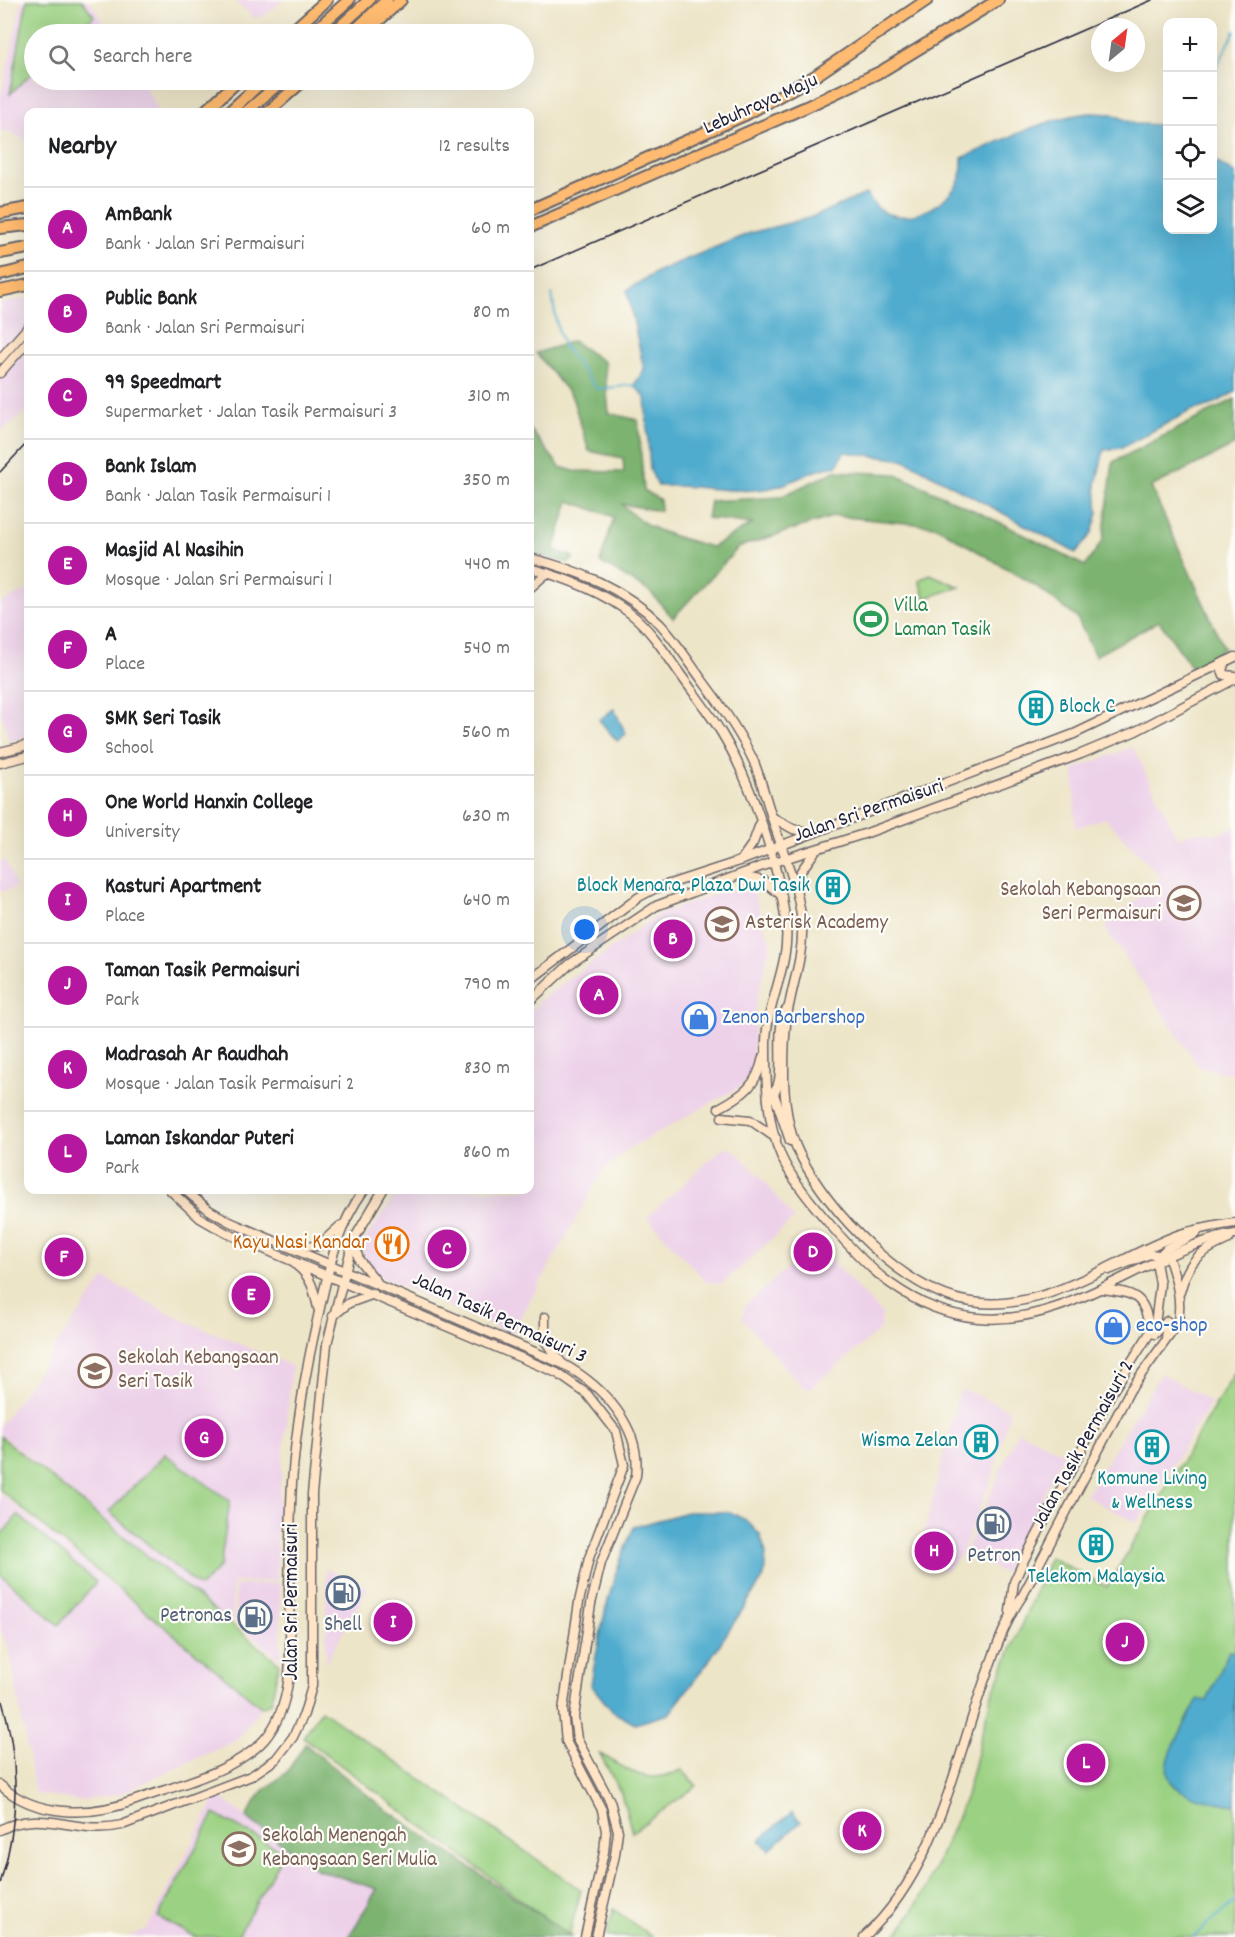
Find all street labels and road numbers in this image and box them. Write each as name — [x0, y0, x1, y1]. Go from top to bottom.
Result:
street label: Lebuhraya Maju — [699, 66, 823, 144]
street label: Jalan Sri Permaisuri — [790, 772, 948, 852]
street label: Jalan Tasik Permaisuri 3 — [407, 1265, 591, 1373]
street label: Jalan Tasik Permaisuri 2 — [1025, 1355, 1143, 1535]
street label: Jalan Sri Permaisuri — [278, 1523, 308, 1680]

